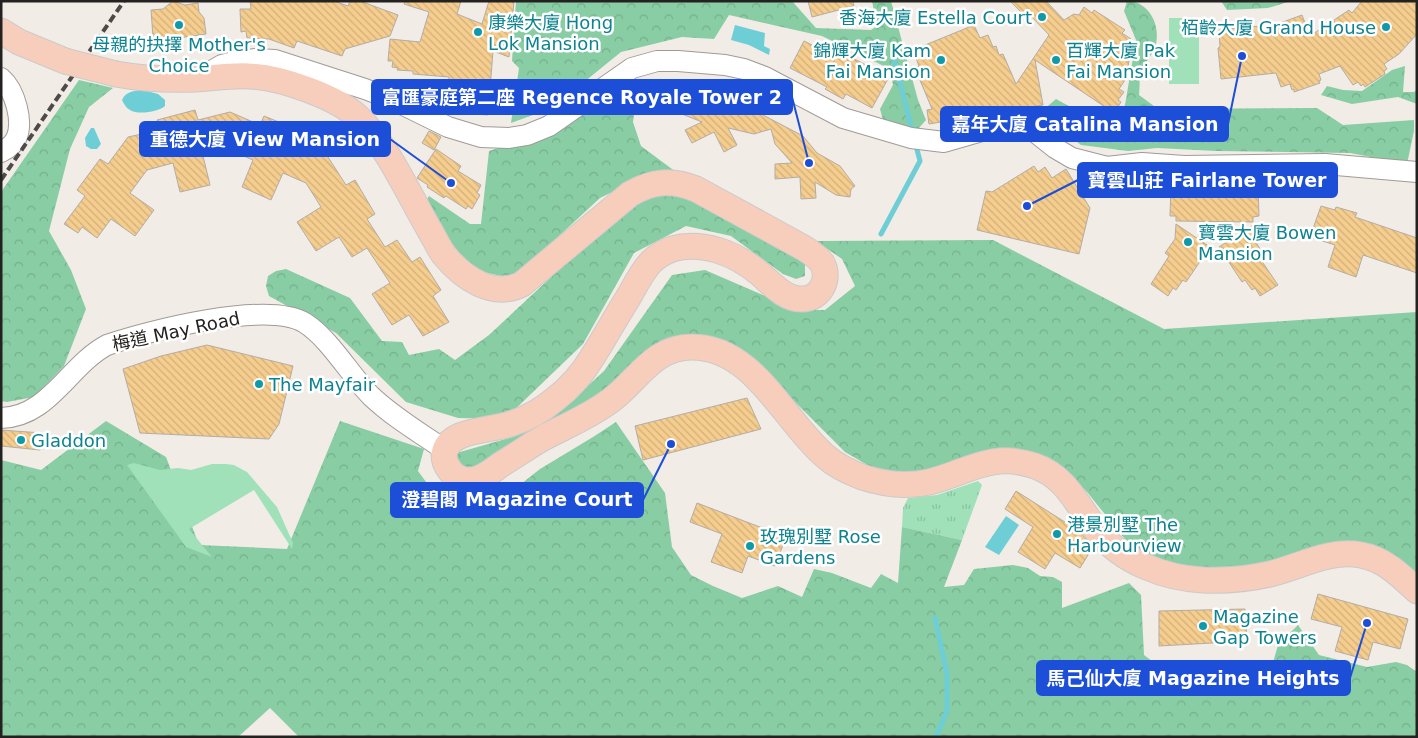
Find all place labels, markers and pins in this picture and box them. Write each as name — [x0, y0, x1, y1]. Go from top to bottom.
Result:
place label: 香海大廈 Estella Court — [839, 7, 1032, 28]
marker: 香海大廈 Estella Court — [1036, 11, 1048, 23]
place label: 康樂大廈 Hong Lok Mansion — [488, 12, 613, 54]
place label: 栢齡大廈 Grand House — [1181, 17, 1376, 38]
marker: 母親的抉擇 Mother's Choice — [173, 19, 185, 31]
marker: 栢齡大廈 Grand House — [1380, 21, 1392, 33]
marker: 康樂大廈 Hong Lok Mansion — [472, 26, 484, 38]
place label: 母親的抉擇 Mother's Choice — [92, 34, 266, 76]
place label: 錦輝大廈 Kam Fai Mansion — [813, 40, 931, 82]
place label: 百輝大廈 Pak Fai Mansion — [1066, 40, 1176, 82]
marker: 錦輝大廈 Kam Fai Mansion — [935, 54, 947, 66]
marker: 百輝大廈 Pak Fai Mansion — [1050, 54, 1062, 66]
callout: 富匯豪庭第二座 Regence Royale Tower 2 — [372, 80, 792, 114]
callout: 嘉年大廈 Catalina Mansion — [941, 107, 1228, 141]
callout: 重德大廈 View Mansion — [140, 122, 390, 156]
callout: 寶雲山莊 Fairlane Tower — [1078, 163, 1337, 197]
place label: 寶雲大廈 Bowen Mansion — [1198, 222, 1336, 264]
marker: 寶雲大廈 Bowen Mansion — [1182, 236, 1194, 248]
place label: The Mayfair — [268, 374, 376, 395]
marker: The Mayfair — [253, 378, 265, 390]
place label: Gladdon — [31, 430, 106, 451]
marker: Gladdon — [15, 434, 27, 446]
callout: 澄碧閣 Magazine Court — [391, 483, 643, 517]
place label: 港景別墅 The Harbourview — [1067, 514, 1182, 556]
place label: 玫瑰別墅 Rose Gardens — [760, 526, 881, 568]
marker: 港景別墅 The Harbourview — [1051, 528, 1063, 540]
marker: 玫瑰別墅 Rose Gardens — [744, 540, 756, 552]
place label: Magazine Gap Towers — [1213, 606, 1317, 648]
marker: Magazine Gap Towers — [1197, 620, 1209, 632]
callout: 馬己仙大廈 Magazine Heights — [1037, 661, 1350, 695]

